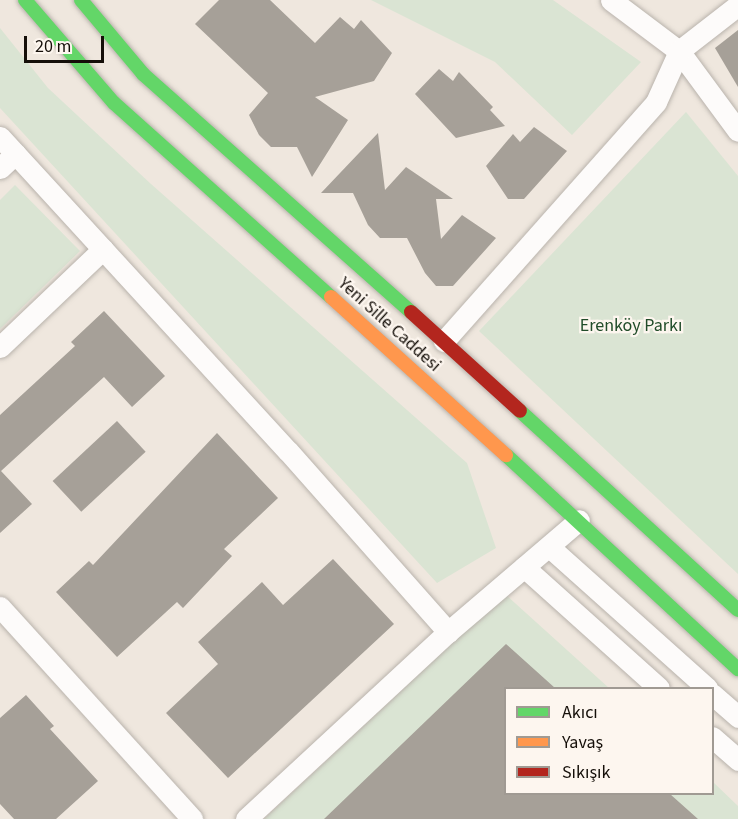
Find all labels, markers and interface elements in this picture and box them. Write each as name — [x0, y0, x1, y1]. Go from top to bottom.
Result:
scale bar — [27, 24, 106, 62]
text: 20 m — [35, 34, 71, 59]
street label: Yeni Sille Caddesi — [333, 273, 445, 377]
park label: Erenköy Parkı — [580, 315, 682, 337]
legend — [504, 687, 714, 795]
text: Akıcı — [562, 700, 598, 725]
text: Yavaş — [562, 730, 603, 755]
text: Sıkışık — [562, 760, 610, 785]

